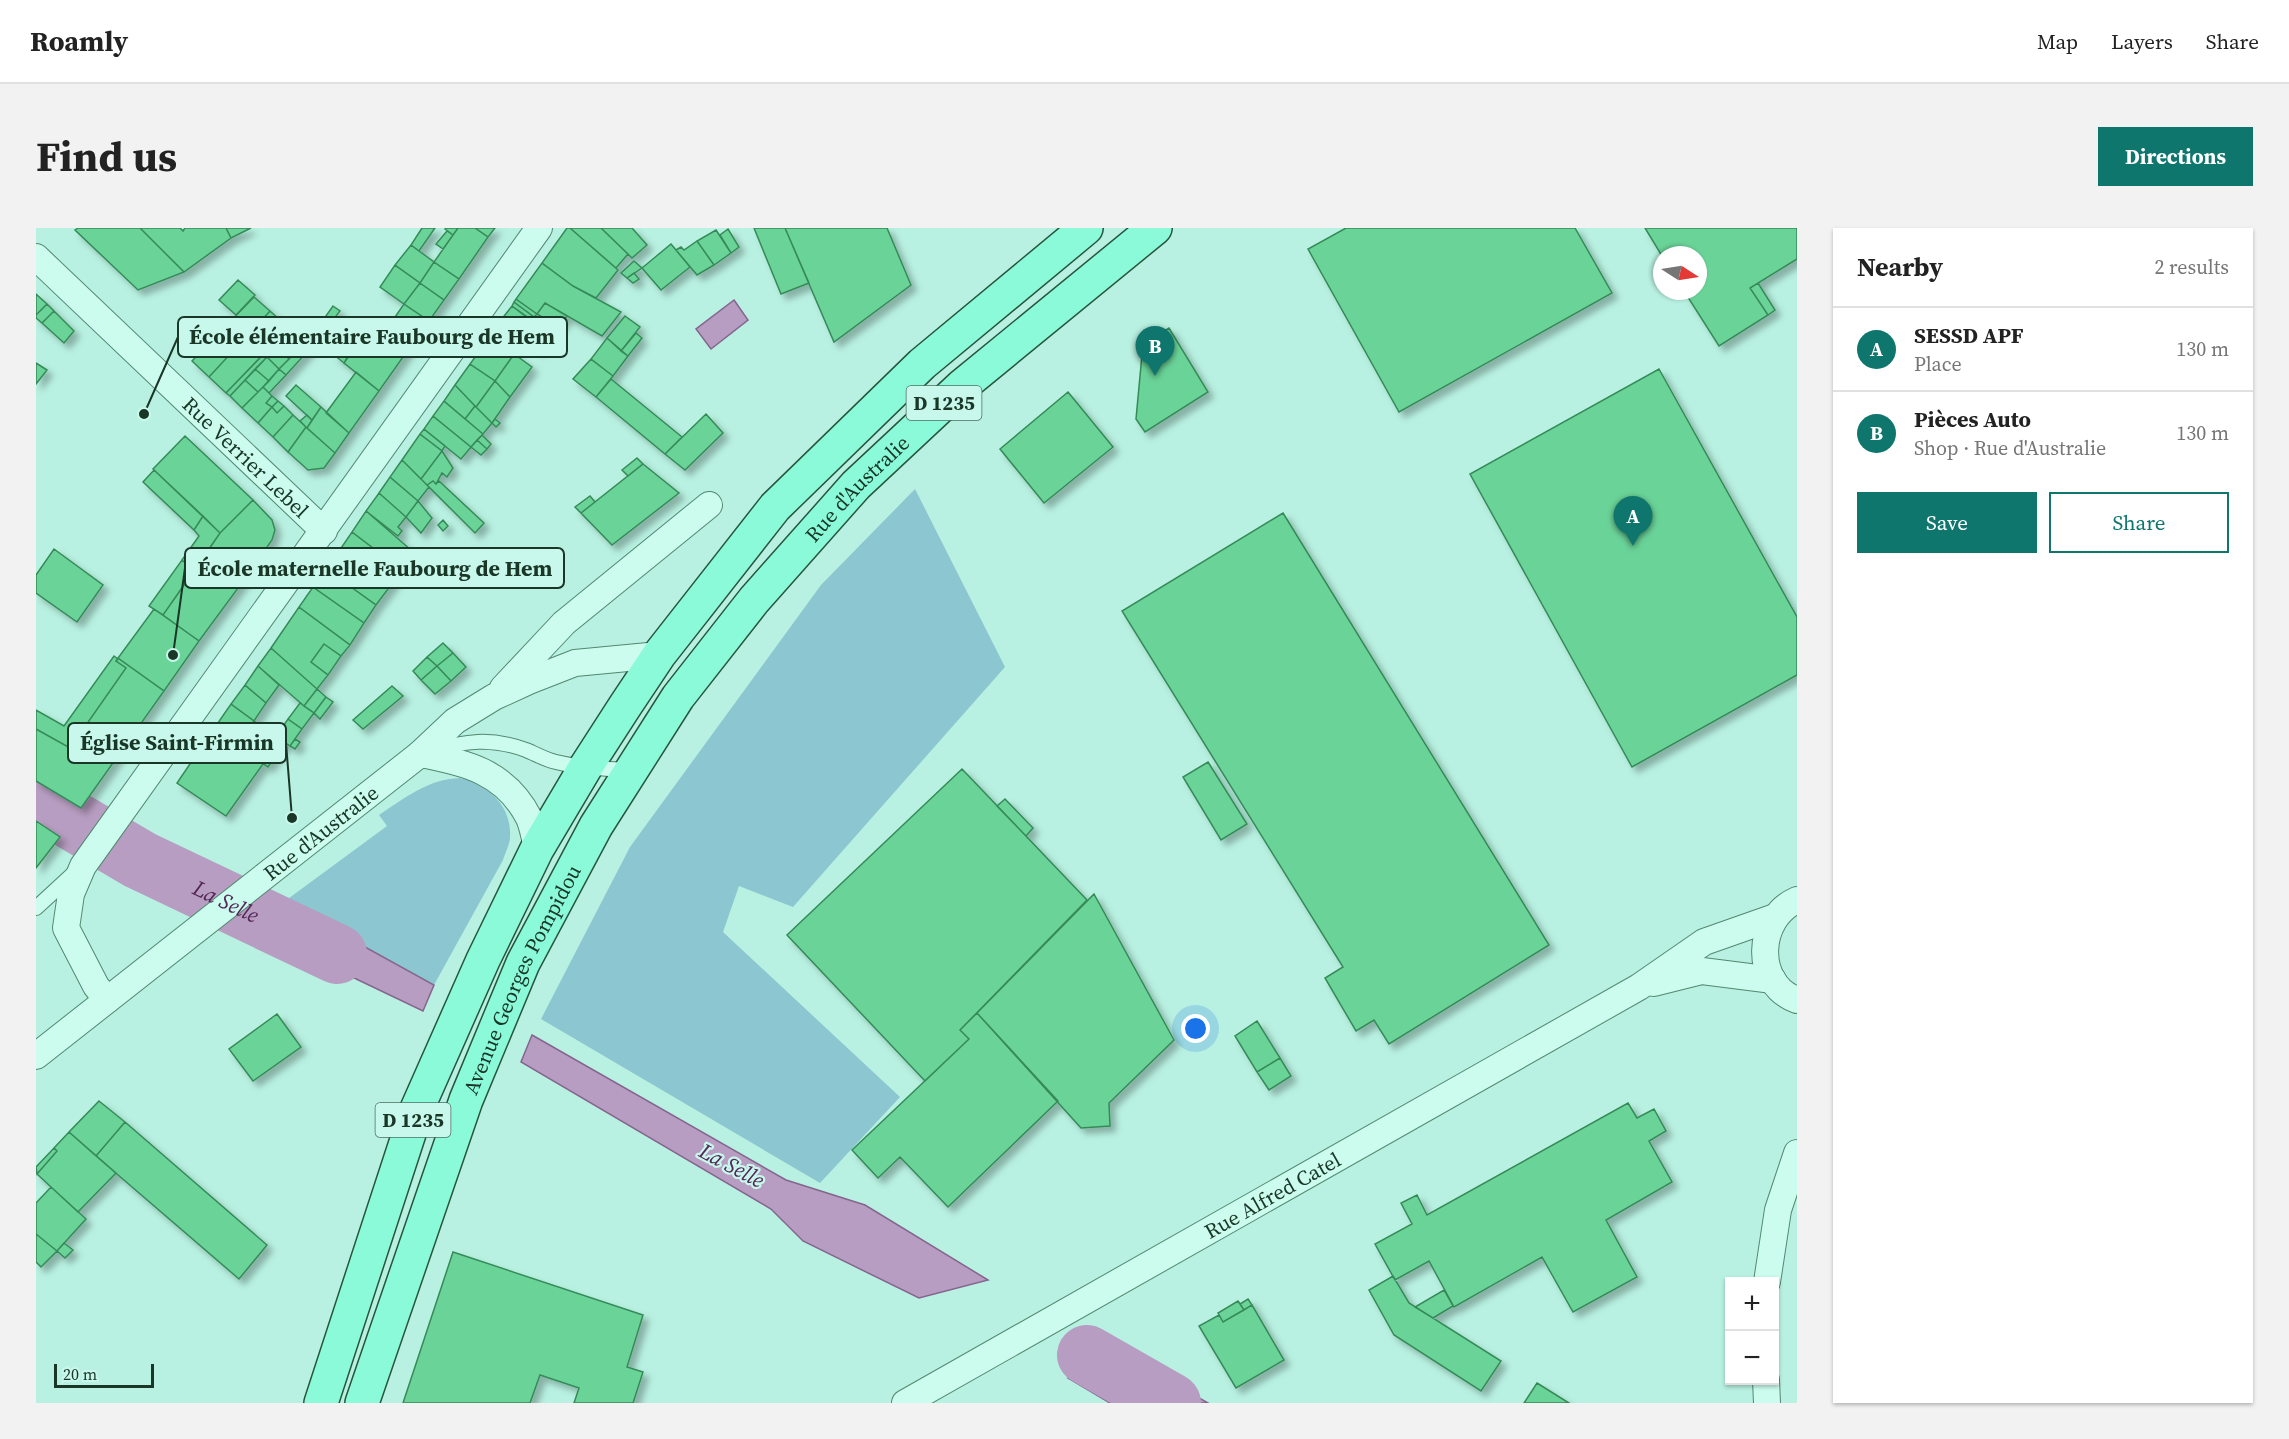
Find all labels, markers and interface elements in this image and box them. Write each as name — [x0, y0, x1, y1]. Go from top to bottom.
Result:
text: Roamly — [30, 22, 128, 60]
text: Map — [2037, 27, 2078, 56]
text: Layers — [2111, 27, 2173, 56]
text: Share — [2206, 27, 2259, 56]
text: Find us — [36, 127, 177, 185]
button: Directions — [2098, 127, 2253, 186]
north arrow — [1653, 246, 1707, 300]
text: Nearby — [1857, 249, 1943, 285]
text: 2 results — [2154, 253, 2229, 281]
callout: École élémentaire Faubourg de Hem — [178, 317, 567, 357]
text: SESSD APF — [1914, 320, 2024, 350]
text: École élémentaire Faubourg de Hem — [189, 321, 555, 351]
pin: B — [1136, 326, 1174, 376]
text: A — [1870, 335, 1883, 363]
text: 130 m — [2176, 335, 2229, 363]
text: Place — [1914, 350, 1962, 378]
road number: D 1235 — [906, 386, 982, 420]
street label: Rue Verrier Lebel — [177, 390, 316, 524]
text: Pièces Auto — [1914, 404, 2031, 434]
text: B — [1870, 419, 1883, 447]
text: 130 m — [2176, 419, 2229, 447]
street label: Rue d'Australie — [798, 428, 915, 548]
text: Shop · Rue d'Australie — [1914, 434, 2106, 462]
button: Save — [1857, 492, 2037, 553]
button: Share — [2049, 492, 2229, 553]
pin: A — [1614, 496, 1652, 546]
callout: École maternelle Faubourg de Hem — [185, 548, 564, 588]
text: École maternelle Faubourg de Hem — [198, 553, 552, 583]
callout: Église Saint-Firmin — [68, 723, 286, 763]
text: Église Saint-Firmin — [80, 727, 274, 757]
street label: Rue d'Australie — [257, 778, 384, 887]
street label: Avenue Georges Pompidou — [455, 859, 587, 1099]
water label: La Selle — [187, 872, 264, 930]
your location — [1181, 1014, 1210, 1043]
road number: D 1235 — [376, 1103, 451, 1137]
water label: La Selle — [693, 1135, 770, 1195]
street label: Rue Alfred Catel — [1199, 1145, 1346, 1245]
map controls — [1725, 1277, 1779, 1385]
button: + — [1725, 1277, 1779, 1331]
button: − — [1725, 1331, 1779, 1385]
scale bar — [54, 1361, 154, 1388]
text: 20 m — [63, 1363, 97, 1385]

